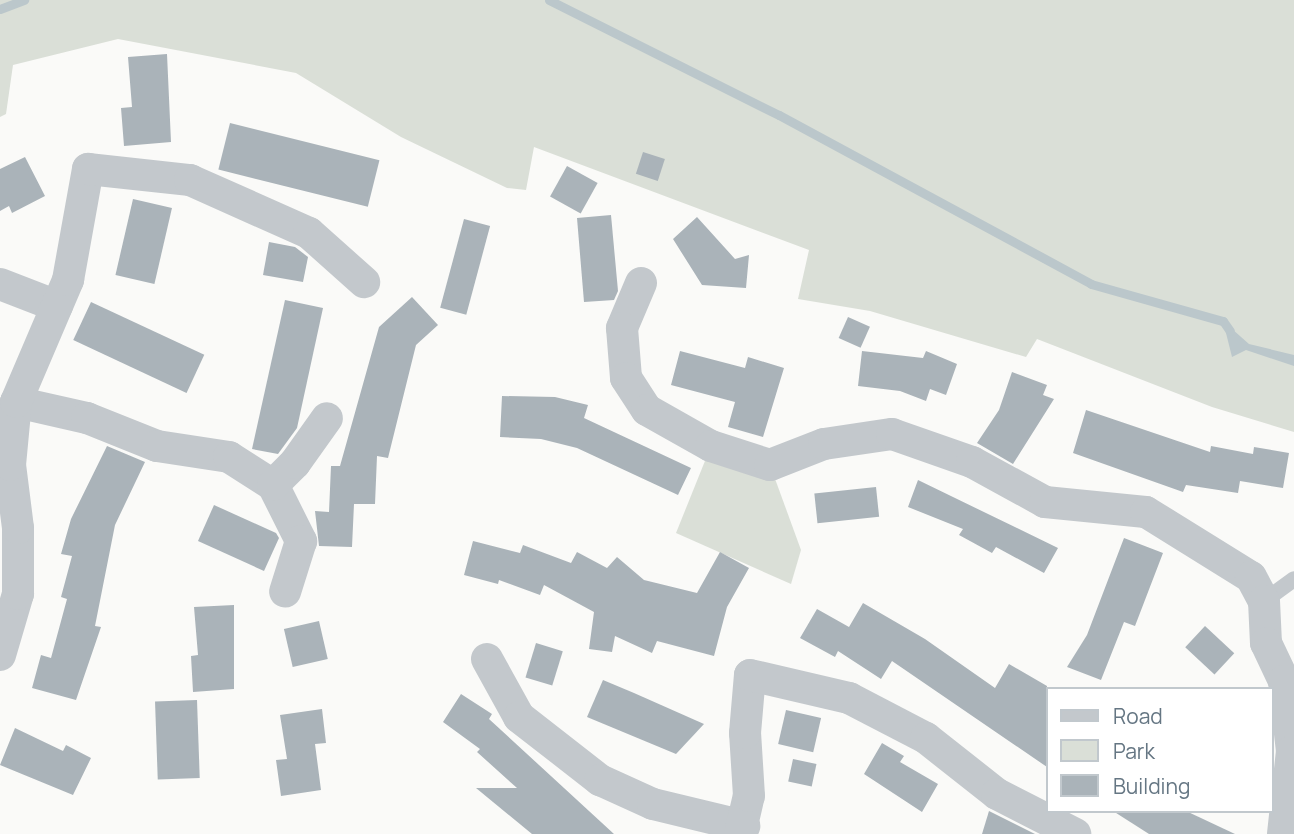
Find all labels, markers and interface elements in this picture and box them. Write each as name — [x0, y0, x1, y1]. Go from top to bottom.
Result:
legend — [1046, 687, 1273, 813]
text: Road — [1113, 702, 1163, 730]
text: Park — [1113, 737, 1155, 765]
text: Building — [1113, 772, 1190, 800]

